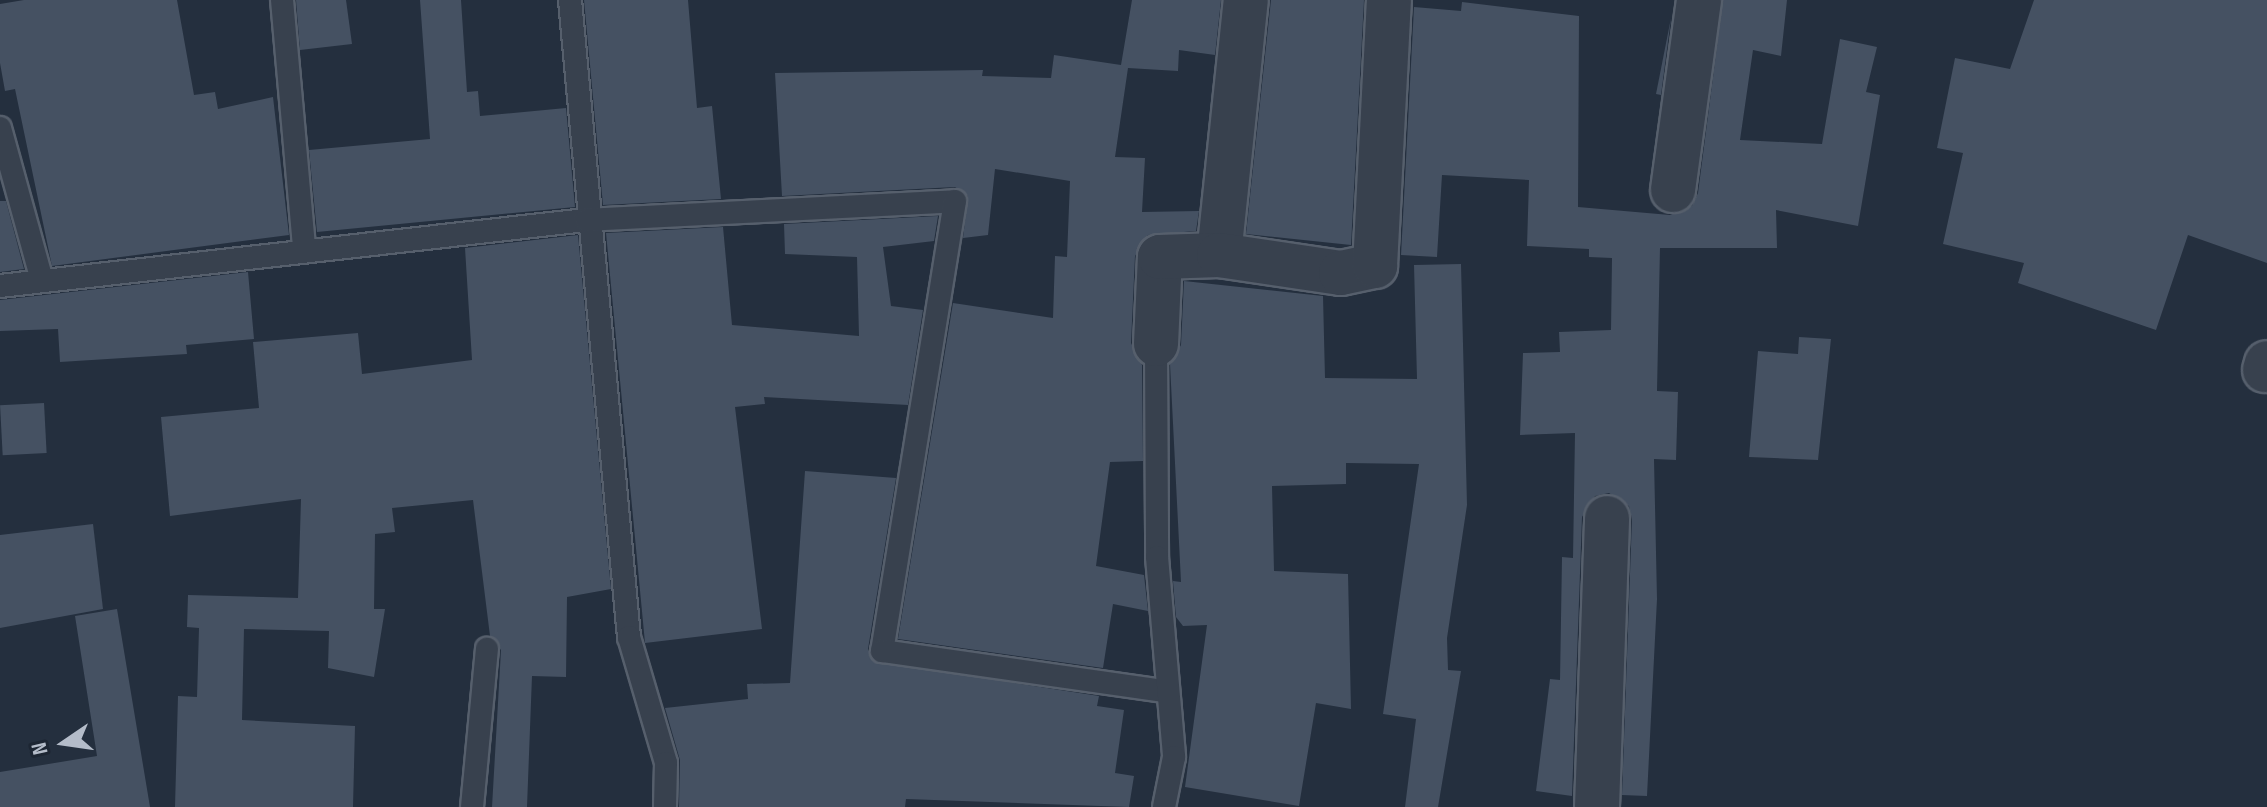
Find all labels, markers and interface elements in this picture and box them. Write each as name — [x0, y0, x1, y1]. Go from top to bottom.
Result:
north arrow — [24, 703, 104, 783]
text: N — [26, 740, 55, 757]

